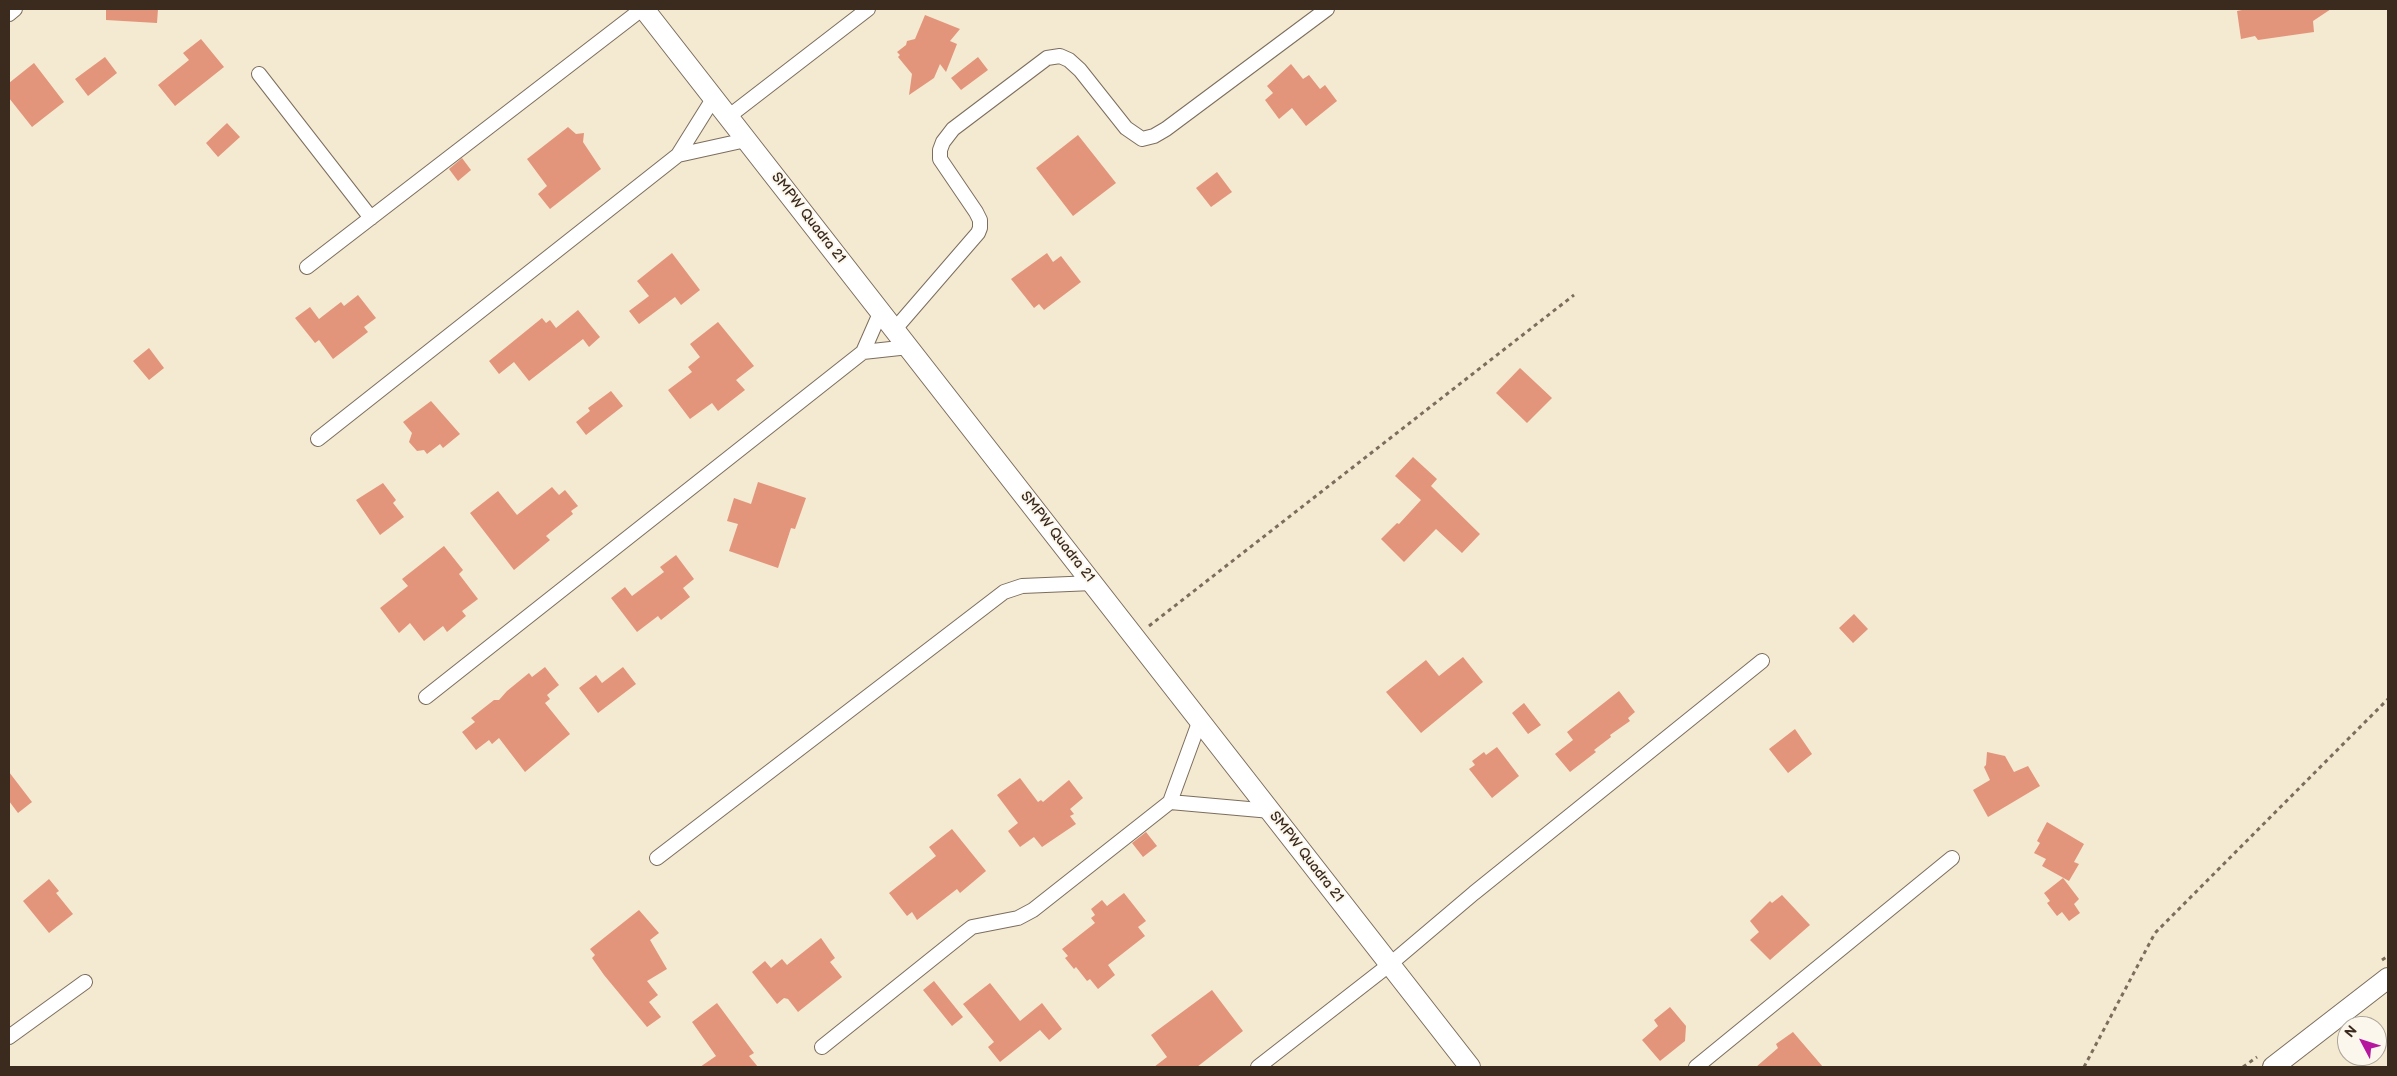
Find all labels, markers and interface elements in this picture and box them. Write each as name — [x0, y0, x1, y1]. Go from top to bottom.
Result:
street label: SMPW Quadra 21 — [767, 169, 849, 267]
street label: SMPW Quadra 21 — [1016, 488, 1098, 586]
street label: SMPW Quadra 21 — [1265, 808, 1347, 906]
north arrow — [2337, 1016, 2387, 1066]
text: N — [2341, 1022, 2361, 1041]

